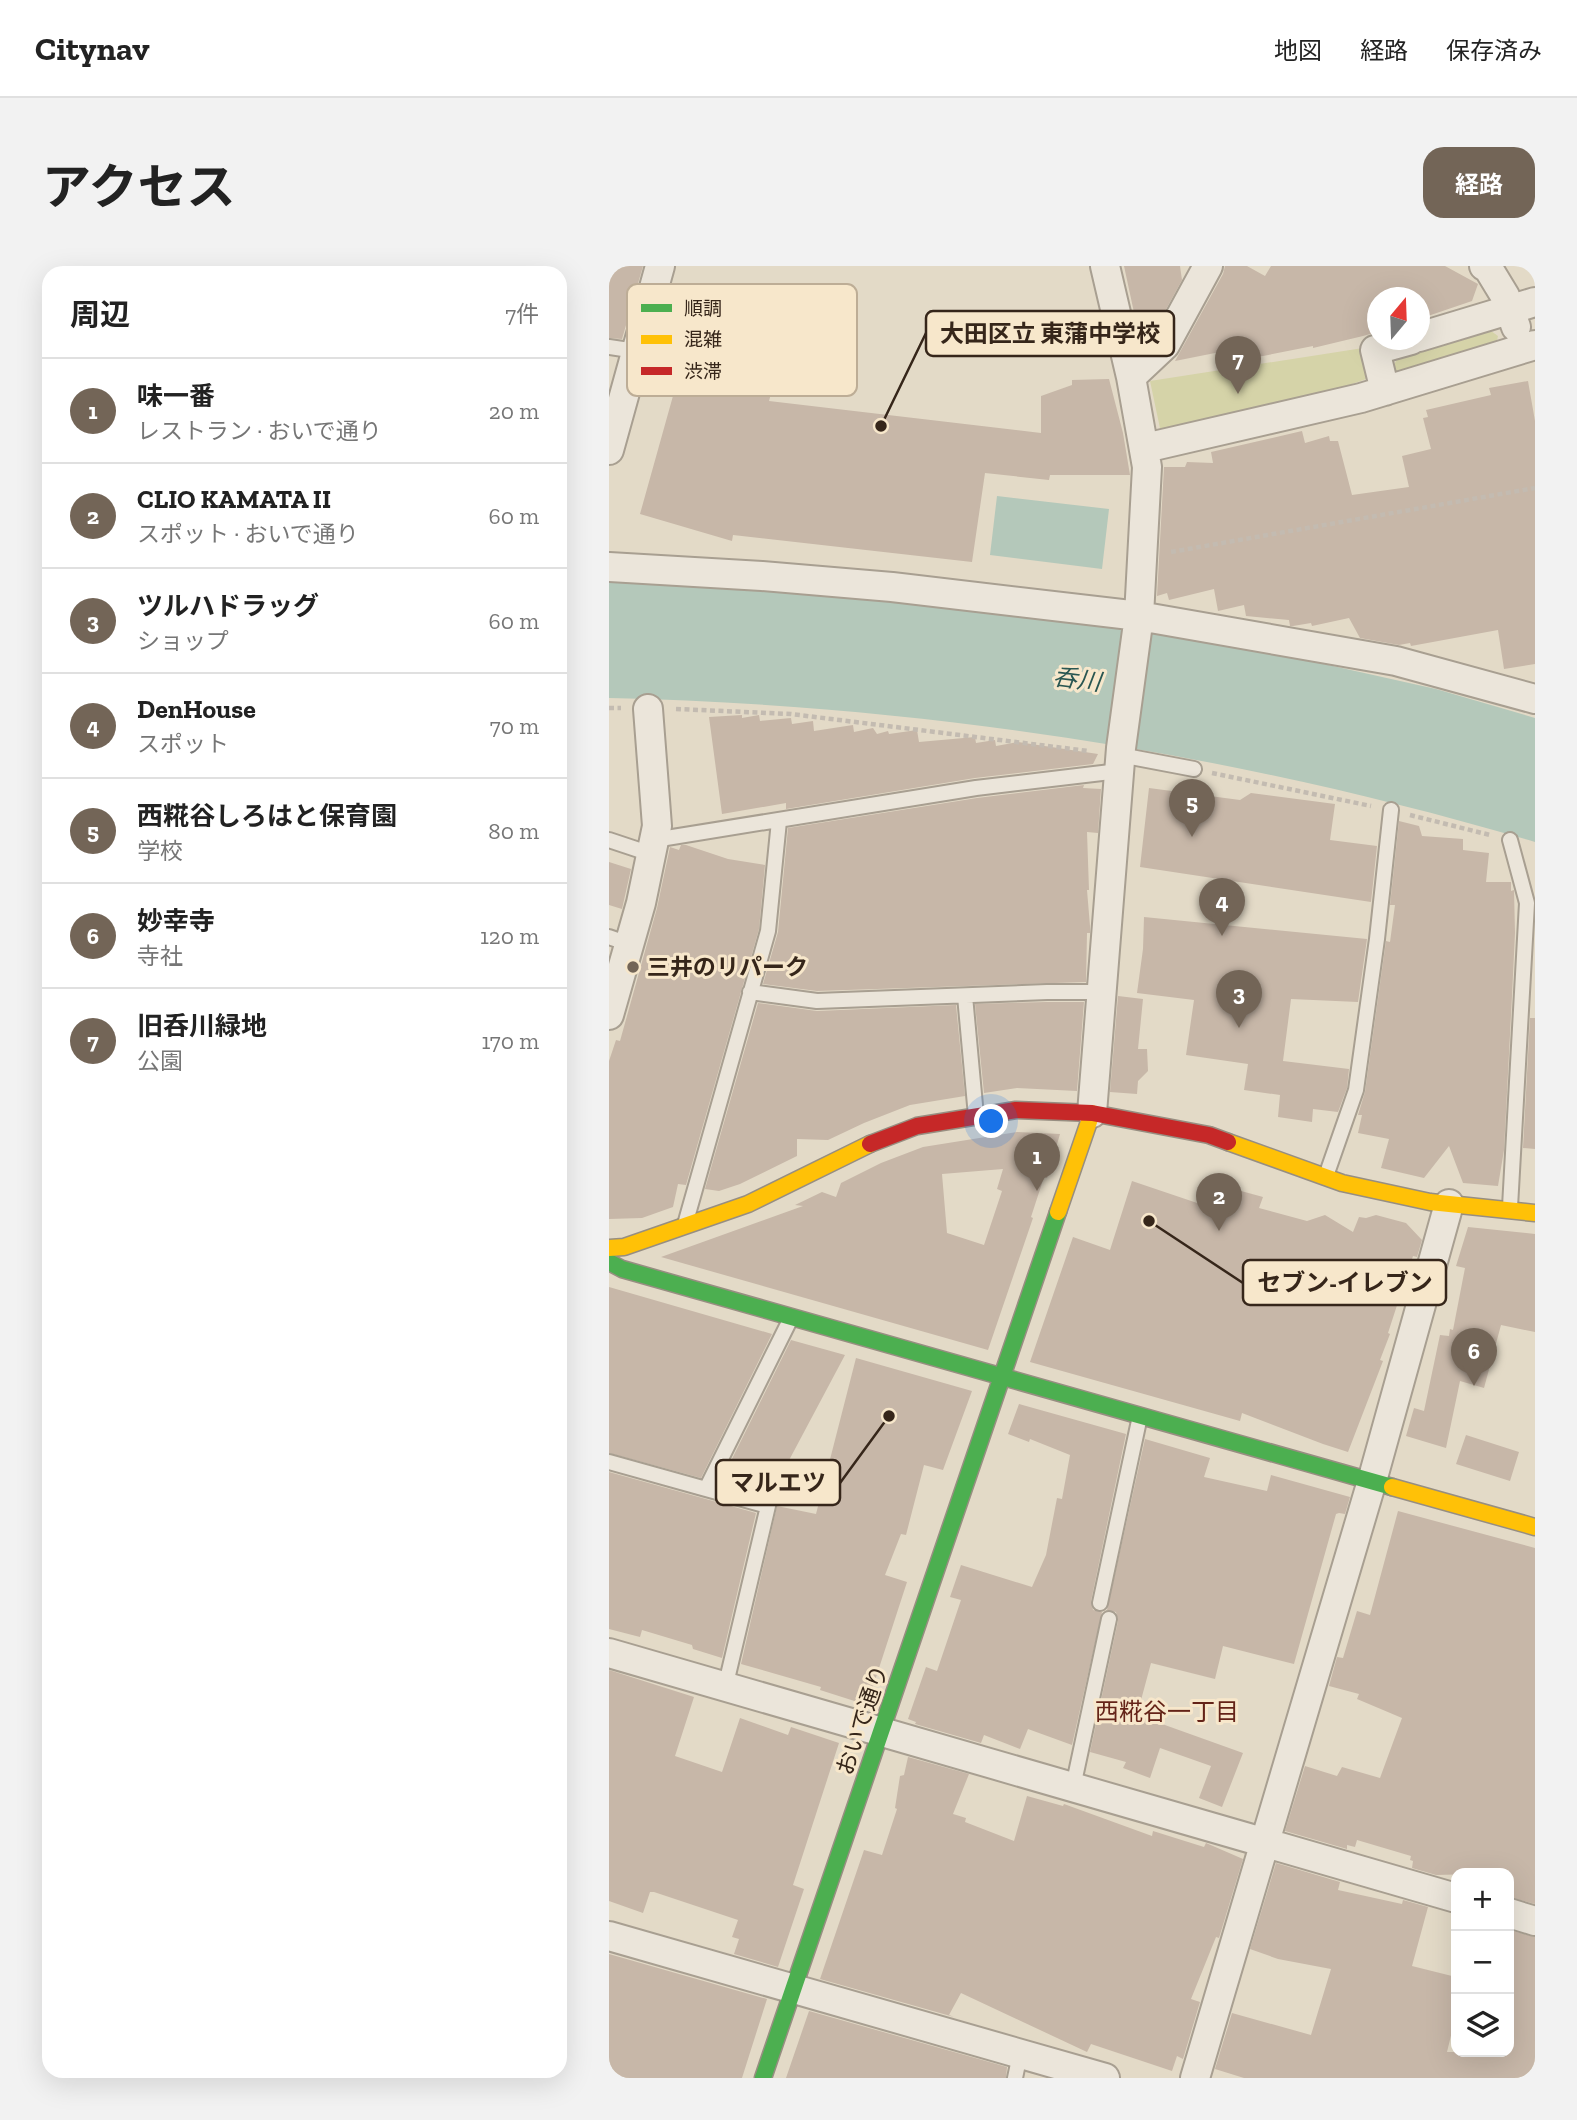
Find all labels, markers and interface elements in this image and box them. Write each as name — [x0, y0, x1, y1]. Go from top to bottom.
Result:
text: Citynav — [35, 29, 150, 68]
text: 地図 — [1274, 36, 1322, 65]
text: 経路 — [1360, 36, 1408, 65]
text: 保存済み — [1446, 36, 1542, 65]
button: 経路 — [1423, 147, 1535, 218]
text: アクセス — [42, 158, 236, 217]
legend — [627, 284, 857, 396]
north arrow — [1367, 287, 1430, 350]
text: 周辺 — [70, 297, 130, 333]
text: 順調 — [684, 297, 722, 320]
text: 7件 — [505, 300, 539, 328]
callout: 大田区立 東蒲中学校 — [926, 311, 1174, 356]
text: 大田区立 東蒲中学校 — [940, 319, 1160, 348]
text: 混雑 — [684, 328, 722, 351]
pin: 7 — [1215, 336, 1261, 394]
text: 渋滞 — [684, 360, 722, 383]
text: 味一番 — [137, 380, 215, 412]
text: 1 — [88, 397, 98, 425]
text: 20 m — [489, 397, 539, 425]
text: レストラン · おいで通り — [137, 417, 382, 445]
text: CLIO KAMATA II — [137, 483, 331, 515]
text: 2 — [87, 502, 99, 530]
text: 60 m — [488, 502, 539, 530]
text: スポット · おいで通り — [137, 520, 359, 548]
text: ツルハドラッグ — [137, 590, 319, 622]
text: 3 — [87, 607, 99, 635]
text: 60 m — [488, 607, 539, 635]
text: ショップ — [137, 627, 229, 655]
water label: 呑川 — [1051, 662, 1106, 697]
text: DenHouse — [137, 693, 256, 725]
text: 4 — [86, 712, 100, 740]
text: 70 m — [490, 712, 539, 740]
text: スポット — [137, 730, 229, 758]
pin: 5 — [1169, 779, 1215, 837]
text: 西糀谷しろはと保育園 — [137, 800, 397, 832]
text: 5 — [87, 817, 99, 845]
text: 80 m — [488, 817, 539, 845]
text: 学校 — [137, 837, 183, 865]
pin: 4 — [1199, 878, 1245, 936]
text: 妙幸寺 — [137, 905, 215, 937]
text: 6 — [87, 922, 99, 950]
text: 120 m — [480, 922, 539, 950]
text: 寺社 — [137, 942, 183, 970]
place label: 三井のリパーク — [647, 953, 808, 981]
marker: 三井のリパーク — [625, 959, 641, 975]
pin: 3 — [1216, 970, 1262, 1028]
text: 旧呑川緑地 — [137, 1010, 267, 1042]
text: 7 — [87, 1027, 99, 1055]
text: 170 m — [481, 1027, 539, 1055]
text: 公園 — [137, 1047, 183, 1075]
your location — [974, 1104, 1008, 1138]
pin: 1 — [1014, 1133, 1060, 1191]
pin: 2 — [1196, 1173, 1242, 1231]
callout: セブン-イレブン — [1243, 1260, 1446, 1305]
text: セブン-イレブン — [1257, 1268, 1433, 1297]
pin: 6 — [1451, 1328, 1497, 1386]
callout: マルエツ — [716, 1460, 840, 1505]
text: マルエツ — [730, 1468, 826, 1497]
street label: おいで通り — [830, 1661, 894, 1779]
district label: 西糀谷一丁目 — [1095, 1697, 1239, 1726]
map controls — [1451, 1868, 1514, 2057]
button: + — [1451, 1868, 1514, 1931]
button: − — [1451, 1931, 1514, 1994]
button: layers — [1451, 1994, 1514, 2057]

